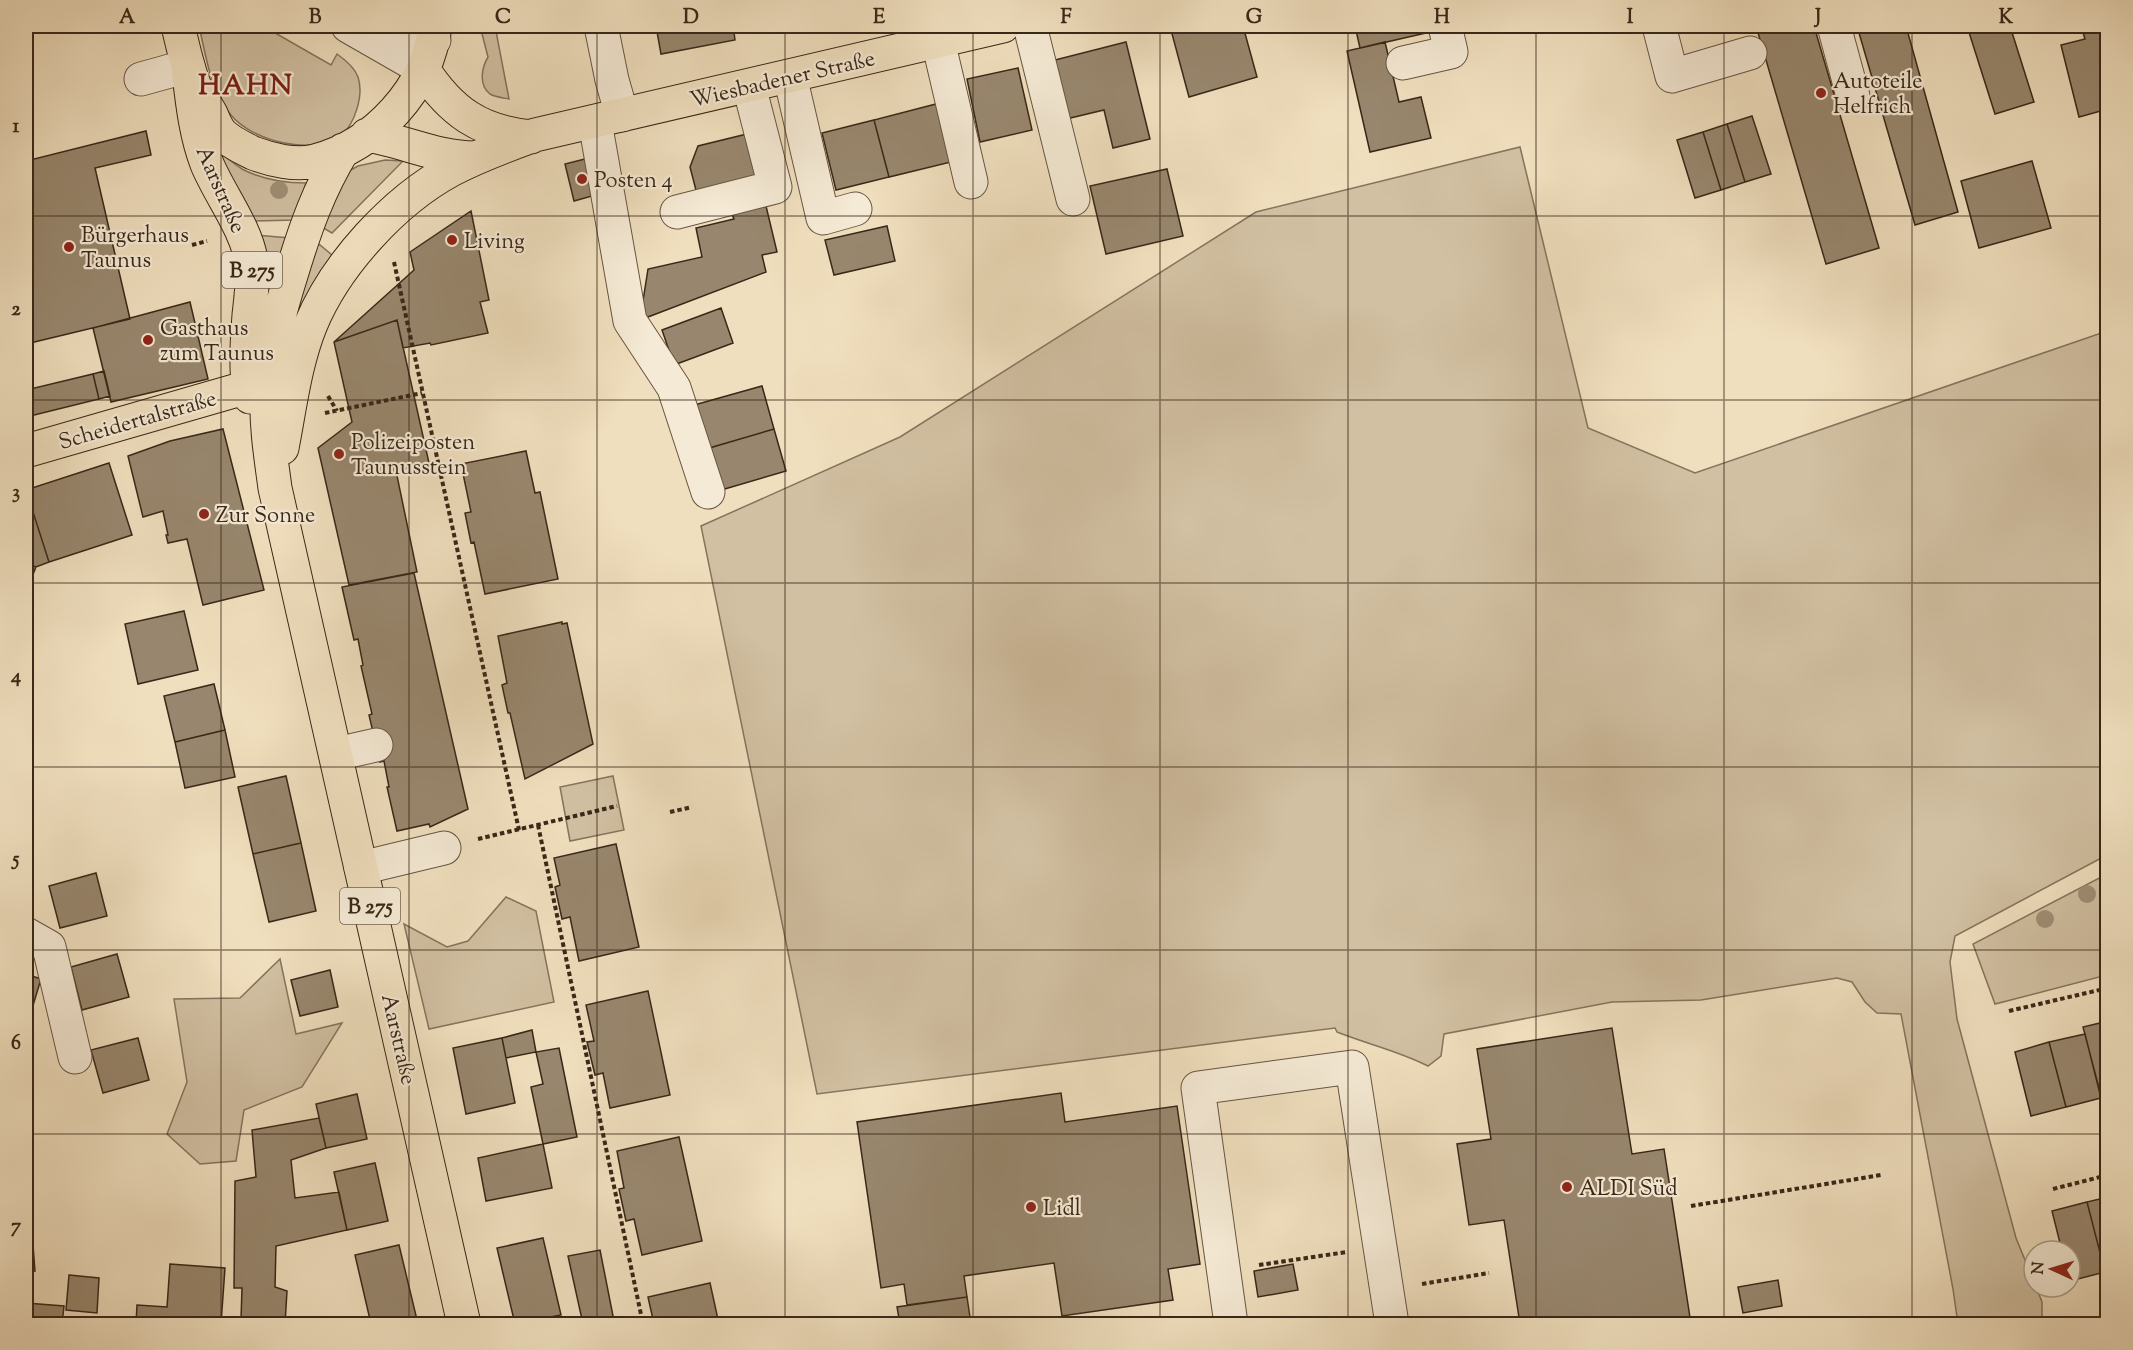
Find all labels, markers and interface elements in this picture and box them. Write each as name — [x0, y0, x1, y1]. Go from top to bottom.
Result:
text: A — [119, 4, 136, 33]
text: B — [309, 4, 322, 33]
text: C — [495, 4, 511, 33]
text: D — [683, 4, 699, 33]
text: E — [873, 4, 886, 33]
text: F — [1060, 4, 1072, 33]
text: G — [1246, 4, 1263, 33]
text: H — [1434, 4, 1450, 33]
text: I — [1627, 4, 1634, 33]
text: J — [1813, 4, 1821, 33]
text: K — [1999, 4, 2014, 33]
street label: Wiesbadener Straße — [687, 44, 878, 118]
district label: HAHN — [198, 67, 294, 107]
place label: Autoteile Helfrich — [1833, 67, 1922, 124]
marker: Autoteile Helfrich — [1814, 86, 1828, 100]
text: 1 — [13, 113, 20, 142]
street label: Aarstraße — [186, 142, 253, 239]
place label: Posten 4 — [594, 166, 673, 198]
marker: Posten 4 — [575, 172, 589, 186]
place label: Bürgerhaus Taunus — [81, 221, 189, 278]
place label: Living — [464, 227, 525, 259]
marker: Living — [445, 233, 459, 247]
marker: Bürgerhaus Taunus — [62, 240, 76, 254]
road number: B 275 — [222, 252, 282, 288]
text: 2 — [11, 296, 21, 325]
place label: Gasthaus zum Taunus — [160, 314, 274, 371]
marker: Gasthaus zum Taunus — [141, 333, 155, 347]
street label: Scheidertalstraße — [55, 384, 221, 460]
place label: Polizeiposten Taunusstein — [351, 428, 475, 485]
marker: Polizeiposten Taunusstein — [332, 447, 346, 461]
text: 3 — [12, 479, 20, 508]
place label: Zur Sonne — [216, 501, 315, 533]
marker: Zur Sonne — [197, 507, 211, 521]
text: 4 — [10, 663, 21, 692]
text: 5 — [11, 846, 20, 875]
road number: B 275 — [340, 888, 400, 924]
street label: Aarstraße — [371, 991, 423, 1088]
text: 6 — [11, 1030, 21, 1059]
place label: ALDI Süd — [1579, 1174, 1678, 1206]
marker: ALDI Süd — [1560, 1180, 1574, 1194]
place label: Lidl — [1043, 1194, 1081, 1226]
marker: Lidl — [1024, 1200, 1038, 1214]
text: 7 — [11, 1213, 22, 1242]
north arrow — [2022, 1239, 2082, 1299]
text: N — [2028, 1261, 2051, 1275]

